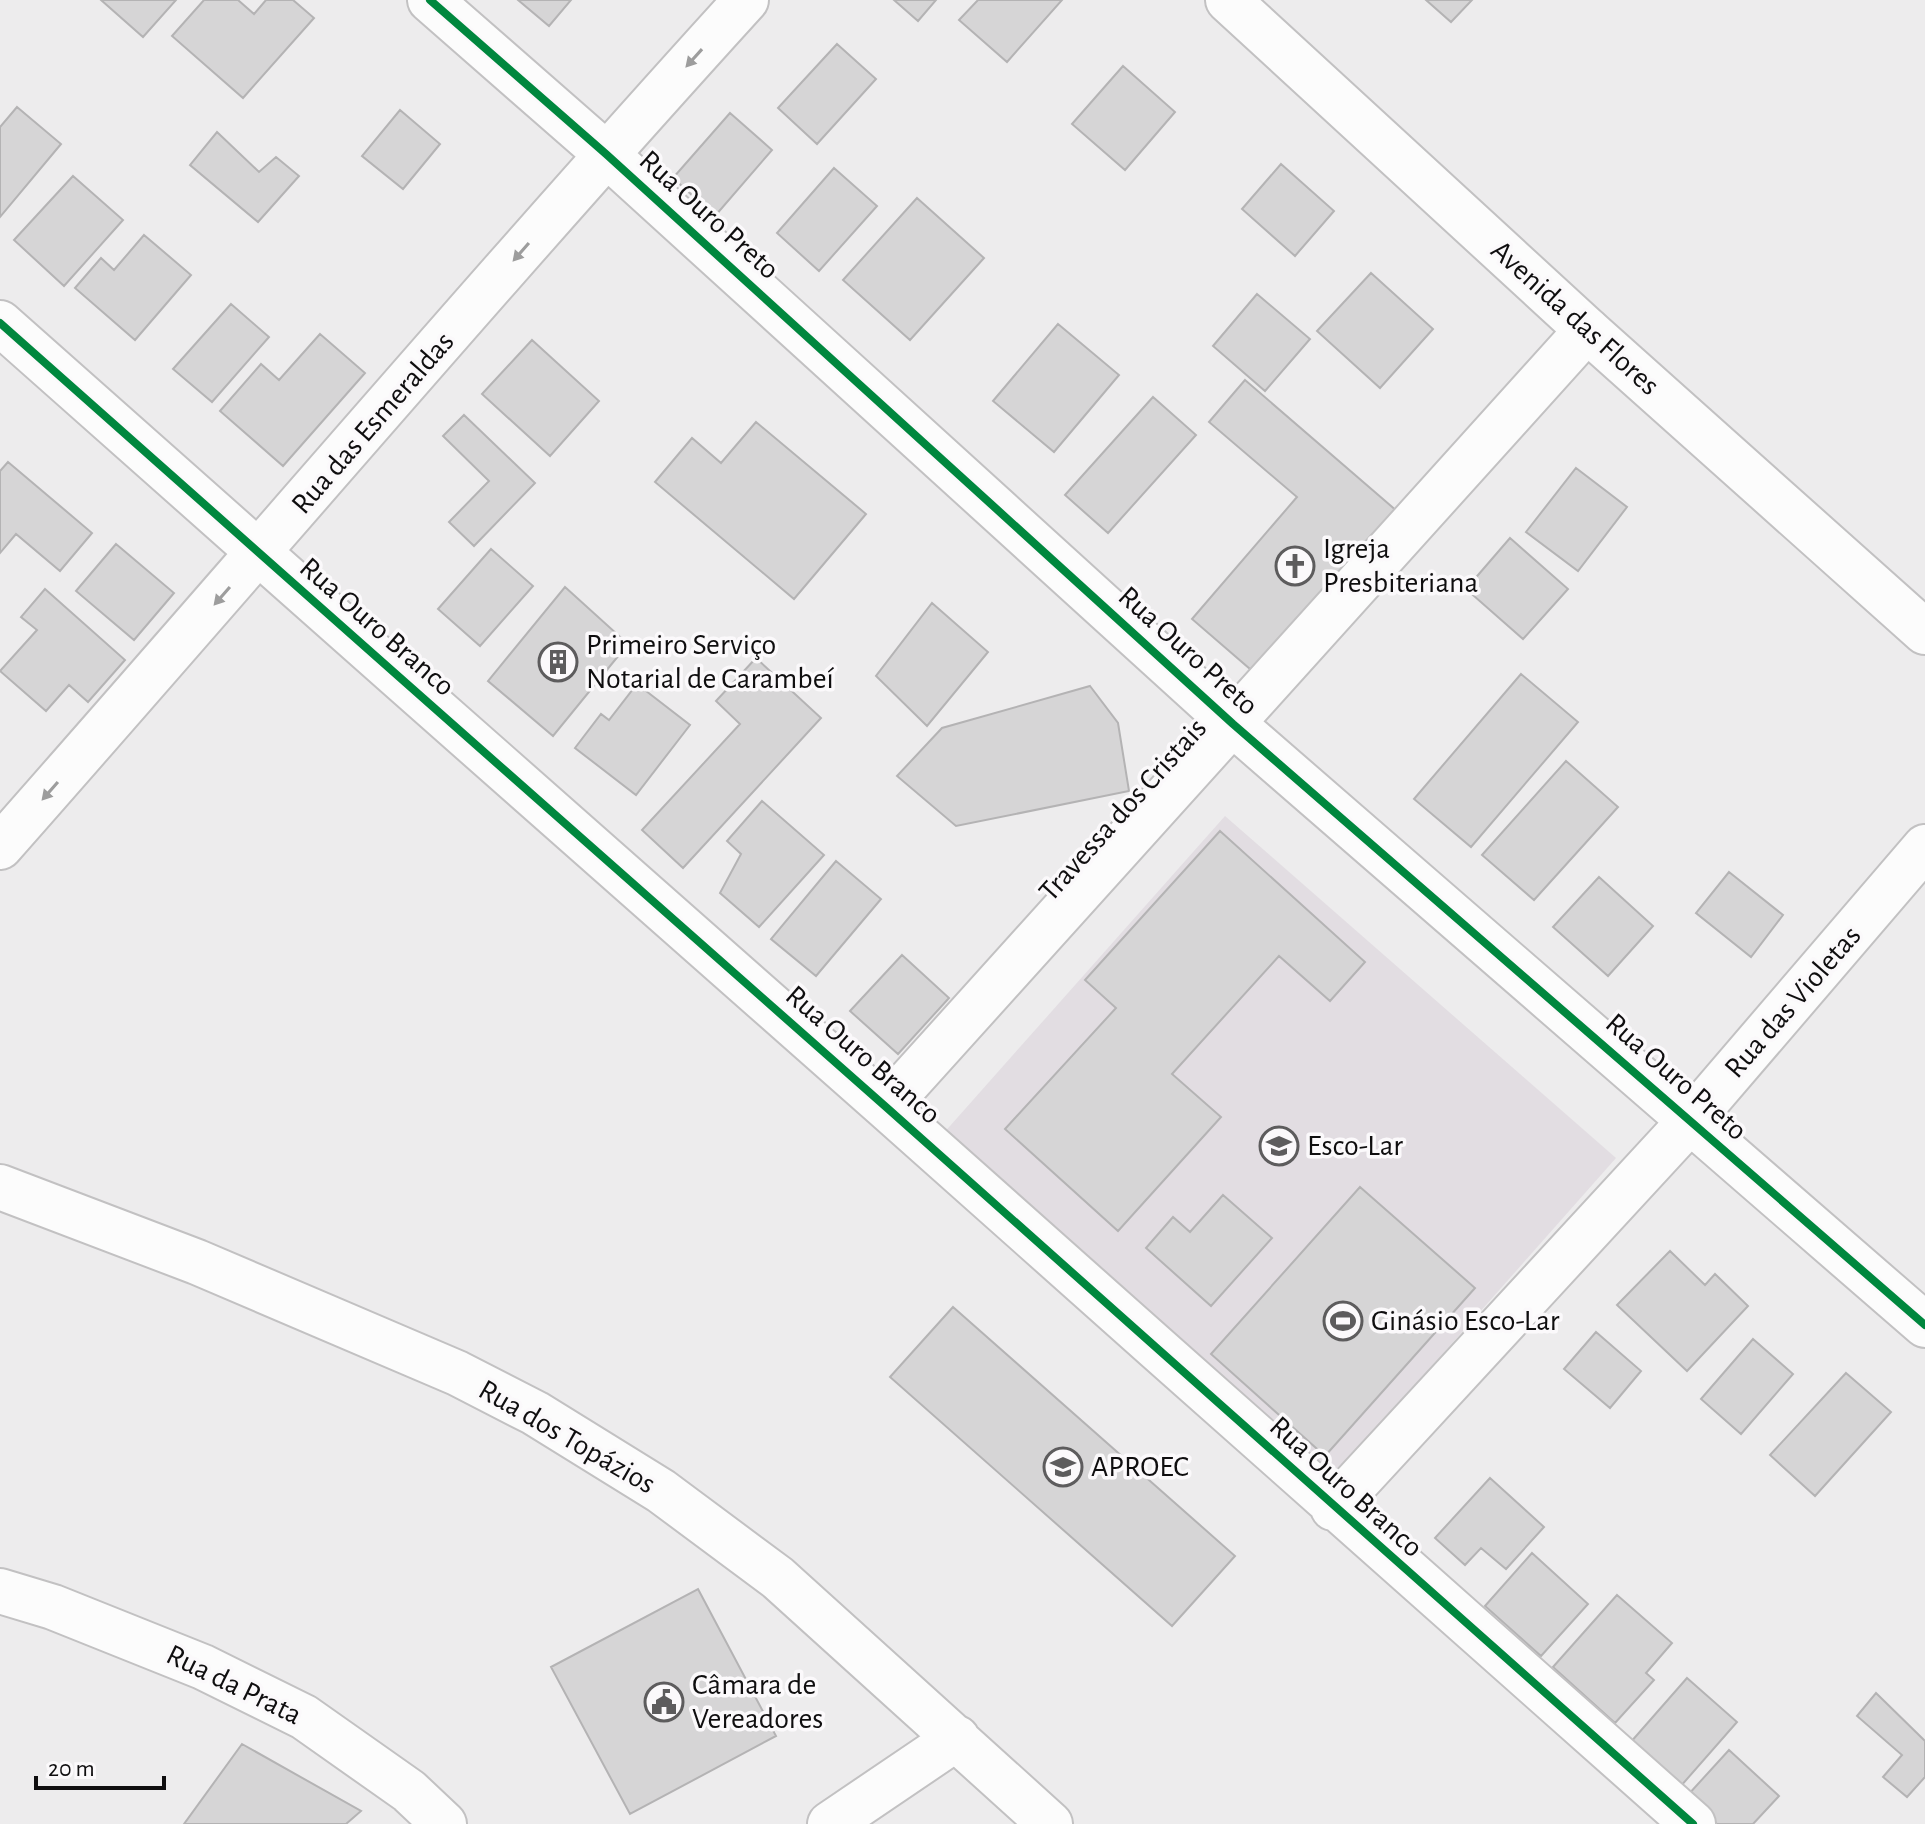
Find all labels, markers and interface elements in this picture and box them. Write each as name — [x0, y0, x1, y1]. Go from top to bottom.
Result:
one-way arrow — [685, 48, 703, 67]
street label: Rua Ouro Preto — [634, 145, 784, 285]
street label: Avenida das Flores — [1485, 235, 1665, 401]
one-way arrow — [513, 242, 530, 262]
street label: Rua das Esmeraldas — [286, 326, 460, 520]
place label: Igreja Presbiteriana — [1323, 534, 1478, 598]
church icon: Igreja Presbiteriana — [1274, 545, 1316, 587]
street label: Rua Ouro Branco — [294, 552, 460, 702]
street label: Rua Ouro Preto — [1113, 581, 1263, 721]
one-way arrow — [214, 586, 231, 606]
place label: Primeiro Serviço Notarial de Carambeí — [586, 630, 835, 694]
building icon: Primeiro Serviço Notarial de Carambeí — [537, 641, 579, 683]
street label: Travessa dos Cristais — [1034, 713, 1212, 907]
one-way arrow — [41, 781, 59, 800]
street label: Rua das Violetas — [1719, 920, 1867, 1084]
street label: Rua Ouro Branco — [780, 980, 946, 1130]
street label: Rua Ouro Preto — [1600, 1008, 1752, 1146]
school or university icon: Esco-Lar — [1258, 1125, 1300, 1167]
place label: Esco-Lar — [1307, 1131, 1403, 1161]
sports icon: Ginásio Esco-Lar — [1322, 1300, 1364, 1342]
place label: Ginásio Esco-Lar — [1371, 1306, 1560, 1336]
street label: Rua dos Topázios — [474, 1374, 660, 1500]
street label: Rua Ouro Branco — [1264, 1411, 1428, 1563]
school or university icon: APROEC — [1042, 1446, 1084, 1488]
place label: APROEC — [1091, 1452, 1189, 1482]
street label: Rua da Prata — [162, 1639, 306, 1731]
place label: Câmara de Vereadores — [692, 1670, 823, 1734]
public building icon: Câmara de Vereadores — [643, 1681, 685, 1723]
scale bar — [36, 1740, 164, 1790]
text: 20 m — [48, 1757, 95, 1781]

